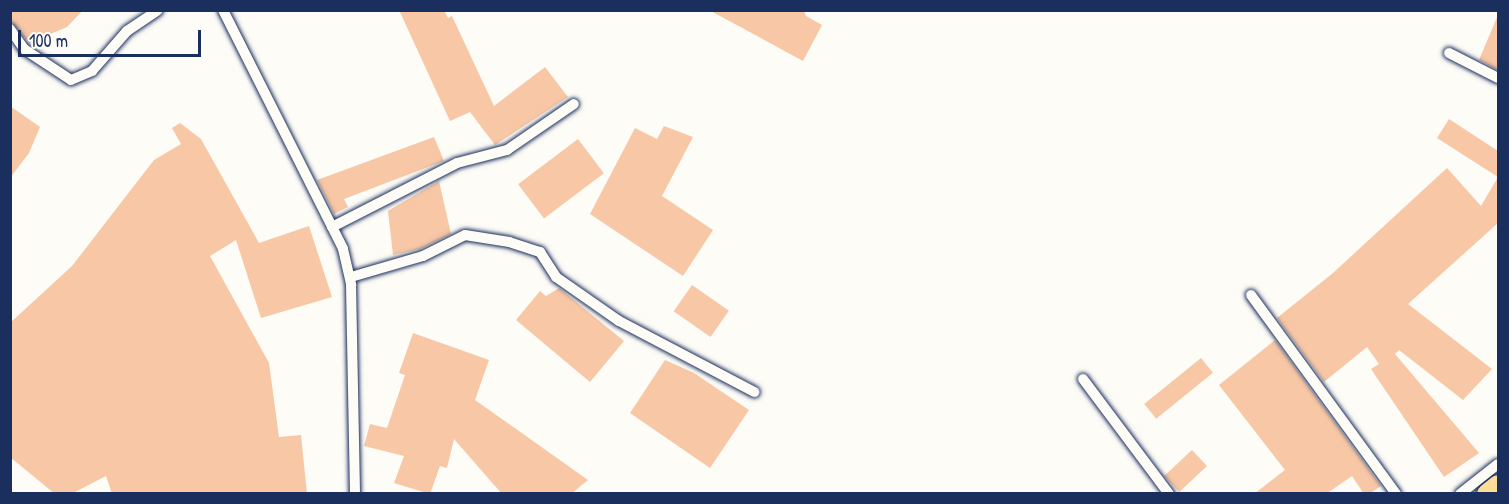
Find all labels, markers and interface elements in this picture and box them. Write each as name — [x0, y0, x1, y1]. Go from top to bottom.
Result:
scale bar — [21, 18, 204, 56]
text: 100 m — [29, 28, 68, 53]

